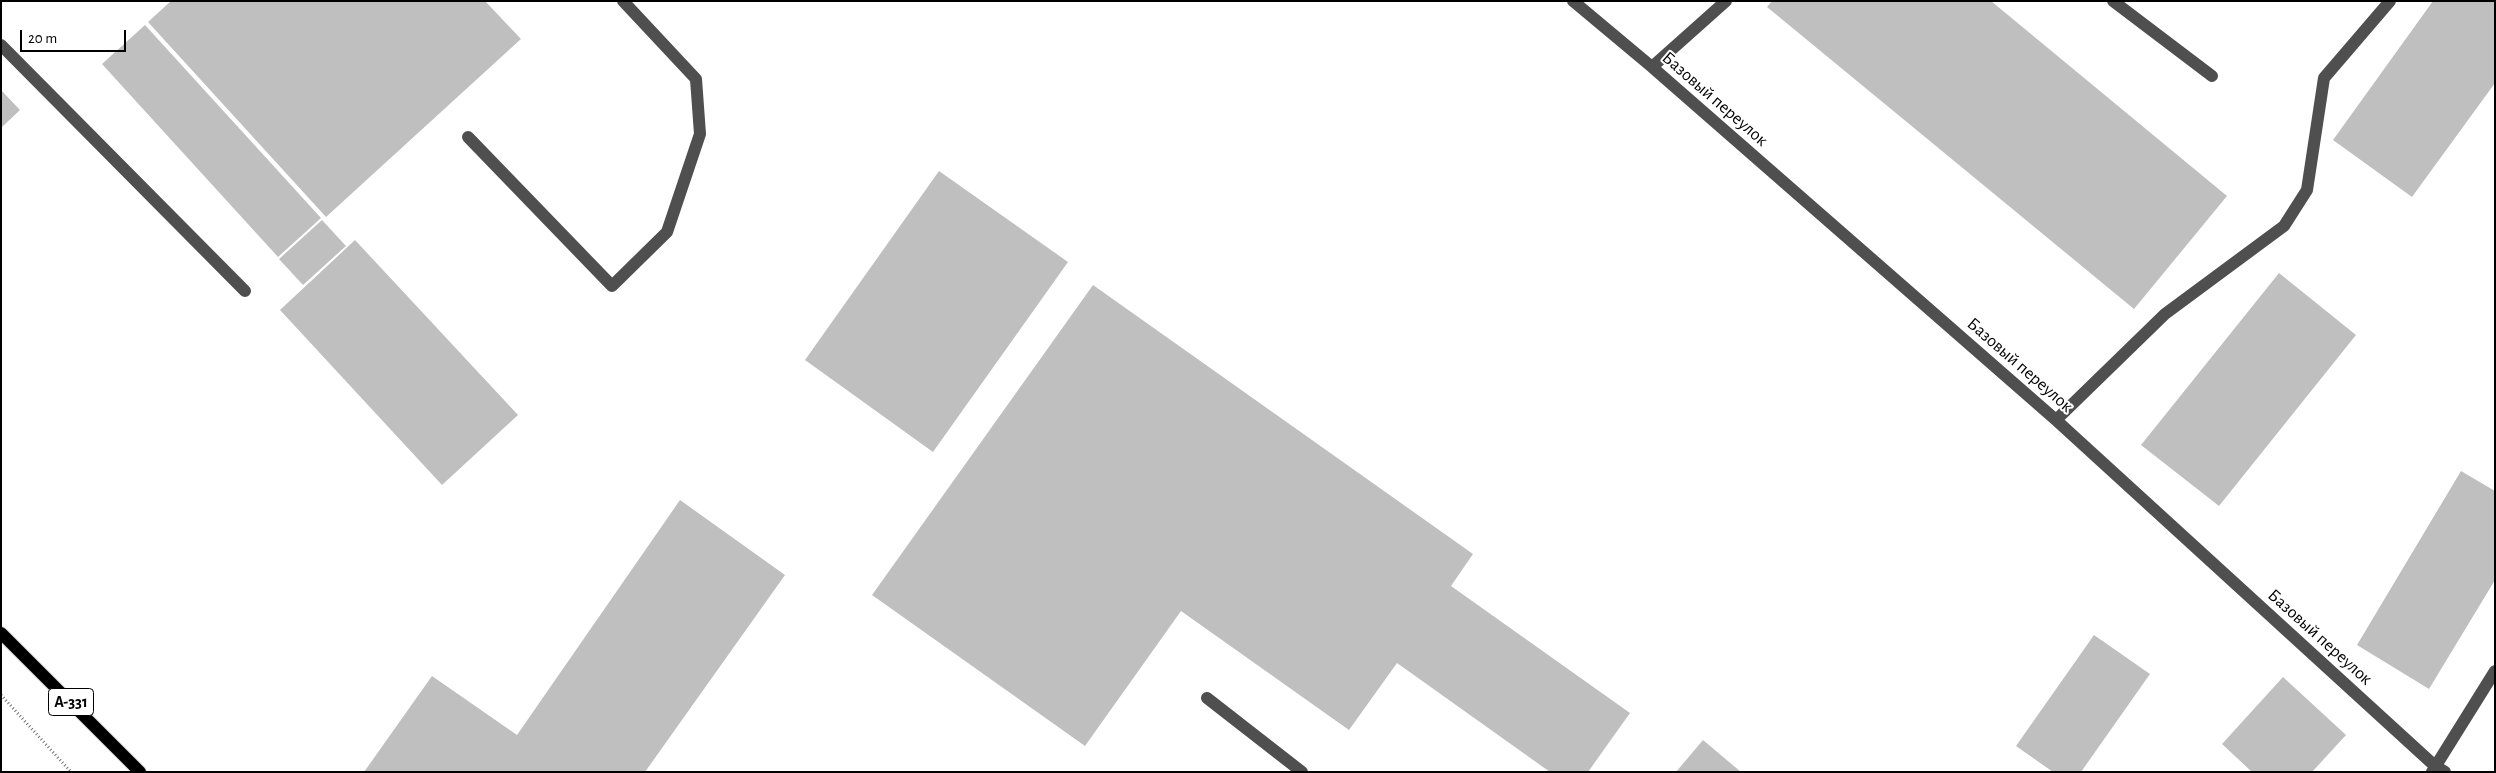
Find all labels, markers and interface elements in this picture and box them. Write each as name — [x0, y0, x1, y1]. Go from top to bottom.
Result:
scale bar — [22, 20, 129, 52]
text: 20 m — [28, 31, 57, 46]
street label: Базовый переулок — [1658, 47, 1772, 151]
street label: Базовый переулок — [1963, 313, 2077, 417]
street label: Базовый переулок — [2263, 584, 2377, 690]
road number: А-331 — [48, 689, 94, 716]

